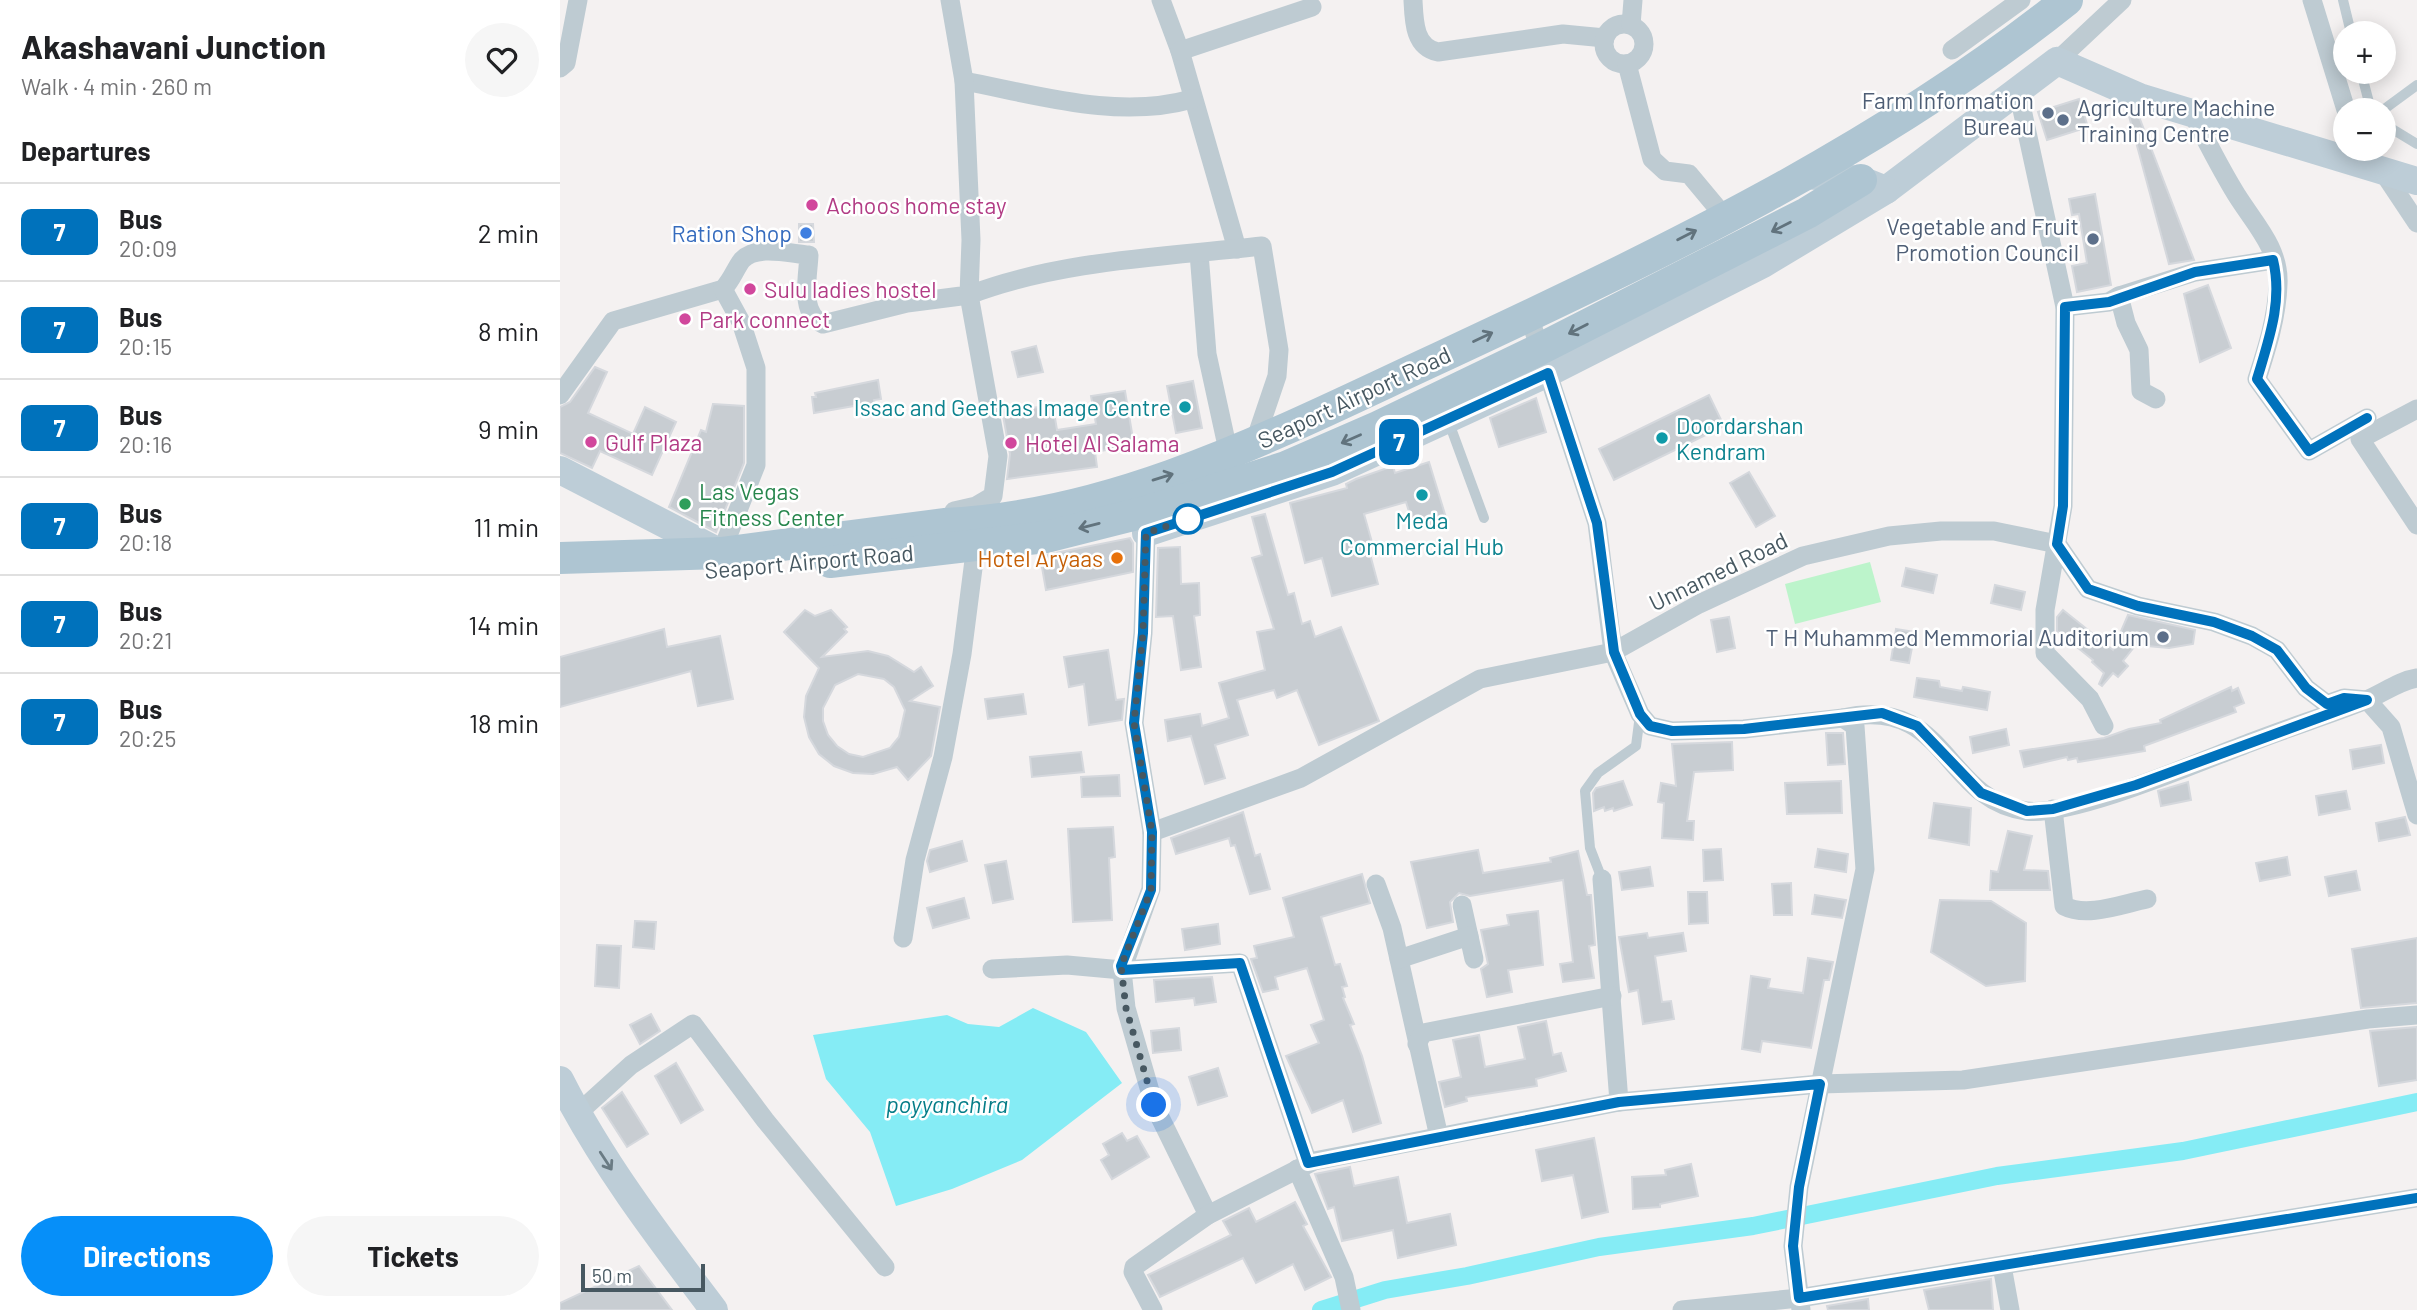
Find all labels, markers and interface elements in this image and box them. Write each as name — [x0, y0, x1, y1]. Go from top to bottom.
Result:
map controls — [2333, 21, 2396, 161]
button: + — [2333, 21, 2396, 84]
button: heart — [465, 23, 539, 97]
text: Akashavani Junction — [21, 26, 326, 66]
text: Walk · 4 min · 260 m — [21, 72, 212, 100]
place label: Farm Information Bureau — [1862, 86, 2034, 140]
place label: Agriculture Machine Training Centre — [2077, 93, 2275, 147]
button: − — [2333, 98, 2396, 161]
marker: Farm Information Bureau — [2040, 105, 2056, 121]
marker: Agriculture Machine Training Centre — [2055, 112, 2071, 128]
text: Departures — [21, 135, 151, 166]
place label: Achoos home stay — [826, 191, 1007, 219]
marker: Achoos home stay — [804, 197, 820, 213]
text: Bus — [119, 203, 162, 234]
place label: Vegetable and Fruit Promotion Council — [1886, 212, 2079, 266]
text: 7 — [54, 217, 65, 246]
text: 2 min — [478, 217, 539, 248]
place label: Ration Shop — [672, 219, 792, 247]
one-way arrow — [1771, 220, 1792, 234]
marker: Ration Shop — [798, 225, 814, 241]
one-way arrow — [1676, 228, 1697, 242]
marker: Vegetable and Fruit Promotion Council — [2085, 231, 2101, 247]
text: 20:09 — [119, 234, 177, 262]
place label: Sulu ladies hostel — [764, 275, 937, 303]
marker: Sulu ladies hostel — [742, 281, 758, 297]
text: Bus — [119, 301, 162, 332]
place label: Park connect — [699, 305, 830, 333]
marker: Park connect — [677, 311, 693, 327]
text: 7 — [54, 315, 65, 344]
text: 8 min — [478, 315, 539, 346]
one-way arrow — [1568, 323, 1589, 337]
one-way arrow — [1472, 330, 1493, 343]
text: 20:15 — [119, 332, 172, 360]
street label: Seaport Airport Road — [1253, 340, 1455, 454]
place label: Issac and Geethas Image Centre — [854, 393, 1171, 421]
text: Bus — [119, 399, 162, 430]
marker: Issac and Geethas Image Centre — [1177, 399, 1193, 415]
place label: Doordarshan Kendram — [1676, 411, 1804, 465]
text: 7 — [54, 413, 65, 442]
text: 9 min — [478, 413, 539, 444]
line badge: 7 — [1376, 419, 1422, 465]
text: 7 — [1393, 427, 1405, 456]
place label: Gulf Plaza — [605, 428, 702, 456]
place label: Hotel Al Salama — [1025, 429, 1179, 457]
text: 20:16 — [119, 430, 172, 458]
marker: Doordarshan Kendram — [1654, 430, 1670, 446]
one-way arrow — [1341, 433, 1362, 446]
marker: Gulf Plaza — [583, 434, 599, 450]
marker: Hotel Al Salama — [1003, 435, 1019, 451]
one-way arrow — [1152, 469, 1174, 482]
place label: Las Vegas Fitness Center — [699, 477, 845, 531]
marker: Meda Commercial Hub — [1414, 487, 1430, 503]
marker: Las Vegas Fitness Center — [677, 496, 693, 512]
text: Bus — [119, 497, 162, 528]
unlabelled marker — [1173, 504, 1203, 534]
place label: Meda Commercial Hub — [1340, 506, 1504, 560]
text: 7 — [54, 511, 65, 540]
text: 11 min — [473, 511, 539, 542]
one-way arrow — [1078, 520, 1101, 533]
street label: Unnamed Road — [1644, 525, 1792, 617]
text: 20:18 — [119, 528, 172, 556]
street label: Seaport Airport Road — [703, 538, 915, 584]
place label: Hotel Aryaas — [977, 544, 1103, 572]
marker: Hotel Aryaas — [1109, 550, 1125, 566]
text: Bus — [119, 595, 162, 626]
text: 7 — [54, 609, 65, 638]
text: 14 min — [468, 609, 539, 640]
place label: T H Muhammed Memmorial Auditorium — [1766, 623, 2149, 651]
text: 20:21 — [119, 626, 172, 654]
marker: T H Muhammed Memmorial Auditorium — [2155, 629, 2171, 645]
text: Bus — [119, 693, 162, 724]
text: 7 — [54, 707, 65, 736]
text: 18 min — [469, 707, 539, 738]
text: 20:25 — [119, 724, 176, 752]
your location — [1136, 1087, 1171, 1122]
water label: poyyanchira — [886, 1089, 1008, 1118]
one-way arrow — [599, 1151, 613, 1170]
button: Directions — [21, 1216, 273, 1296]
button: Tickets — [287, 1216, 539, 1296]
scale bar — [581, 1261, 705, 1293]
text: 50 m — [592, 1264, 632, 1287]

